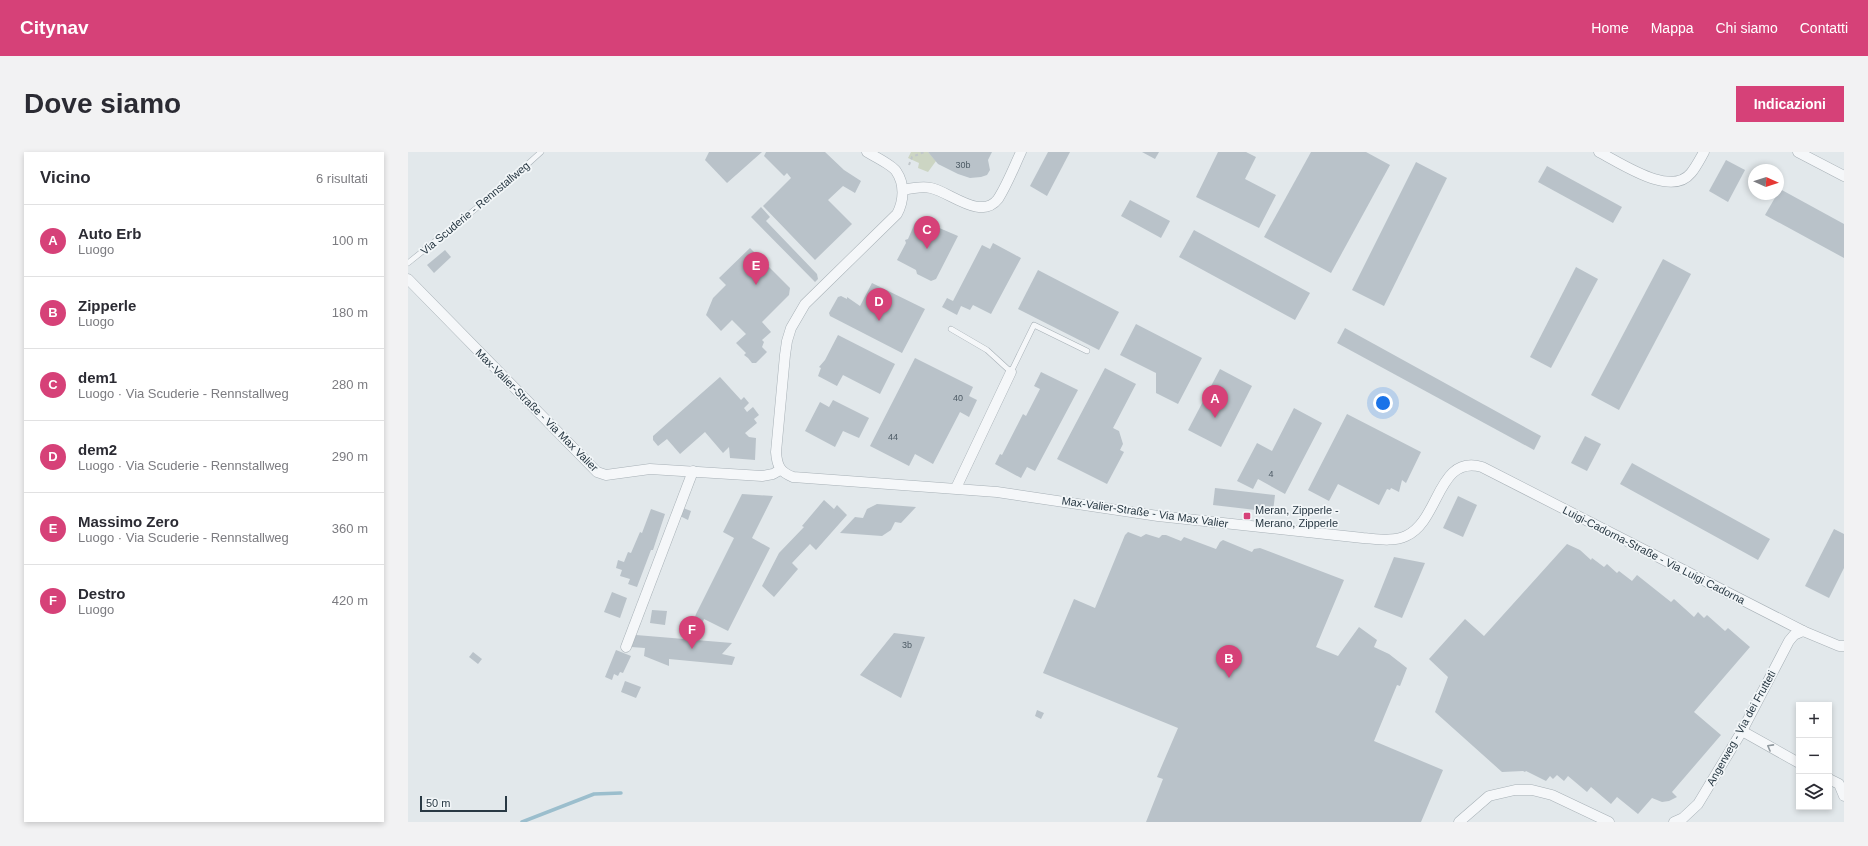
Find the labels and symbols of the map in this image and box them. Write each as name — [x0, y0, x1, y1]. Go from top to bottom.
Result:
street label: Via Scuderie - Rennstallweg — [418, 159, 532, 257]
house number: 30b — [955, 160, 971, 170]
north arrow — [1748, 164, 1784, 200]
pin: C — [914, 216, 940, 249]
pin: E — [743, 252, 769, 285]
pin: D — [866, 288, 892, 321]
street label: Max-Valier-Straße - Via Max Valier — [473, 346, 601, 474]
pin: A — [1202, 385, 1228, 418]
house number: 40 — [953, 393, 963, 403]
your location — [1373, 393, 1393, 413]
house number: 44 — [888, 432, 898, 442]
house number: 4 — [1268, 469, 1274, 479]
street label: Max-Valier-Straße - Via Max Valier — [1061, 494, 1229, 530]
place label: Meran, Zipperle - Merano, Zipperle — [1255, 504, 1339, 529]
street label: Luigi-Cadorna-Straße - Via Luigi Cadorna — [1561, 504, 1748, 607]
marker: Meran, Zipperle - Merano, Zipperle — [1242, 511, 1252, 521]
pin: F — [679, 616, 705, 649]
house number: 3b — [902, 640, 912, 650]
pin: B — [1216, 645, 1242, 678]
street label: Angerweg - Via dei Frutteti — [1704, 668, 1778, 788]
one-way arrow — [1767, 744, 1775, 752]
scale bar — [420, 794, 507, 813]

